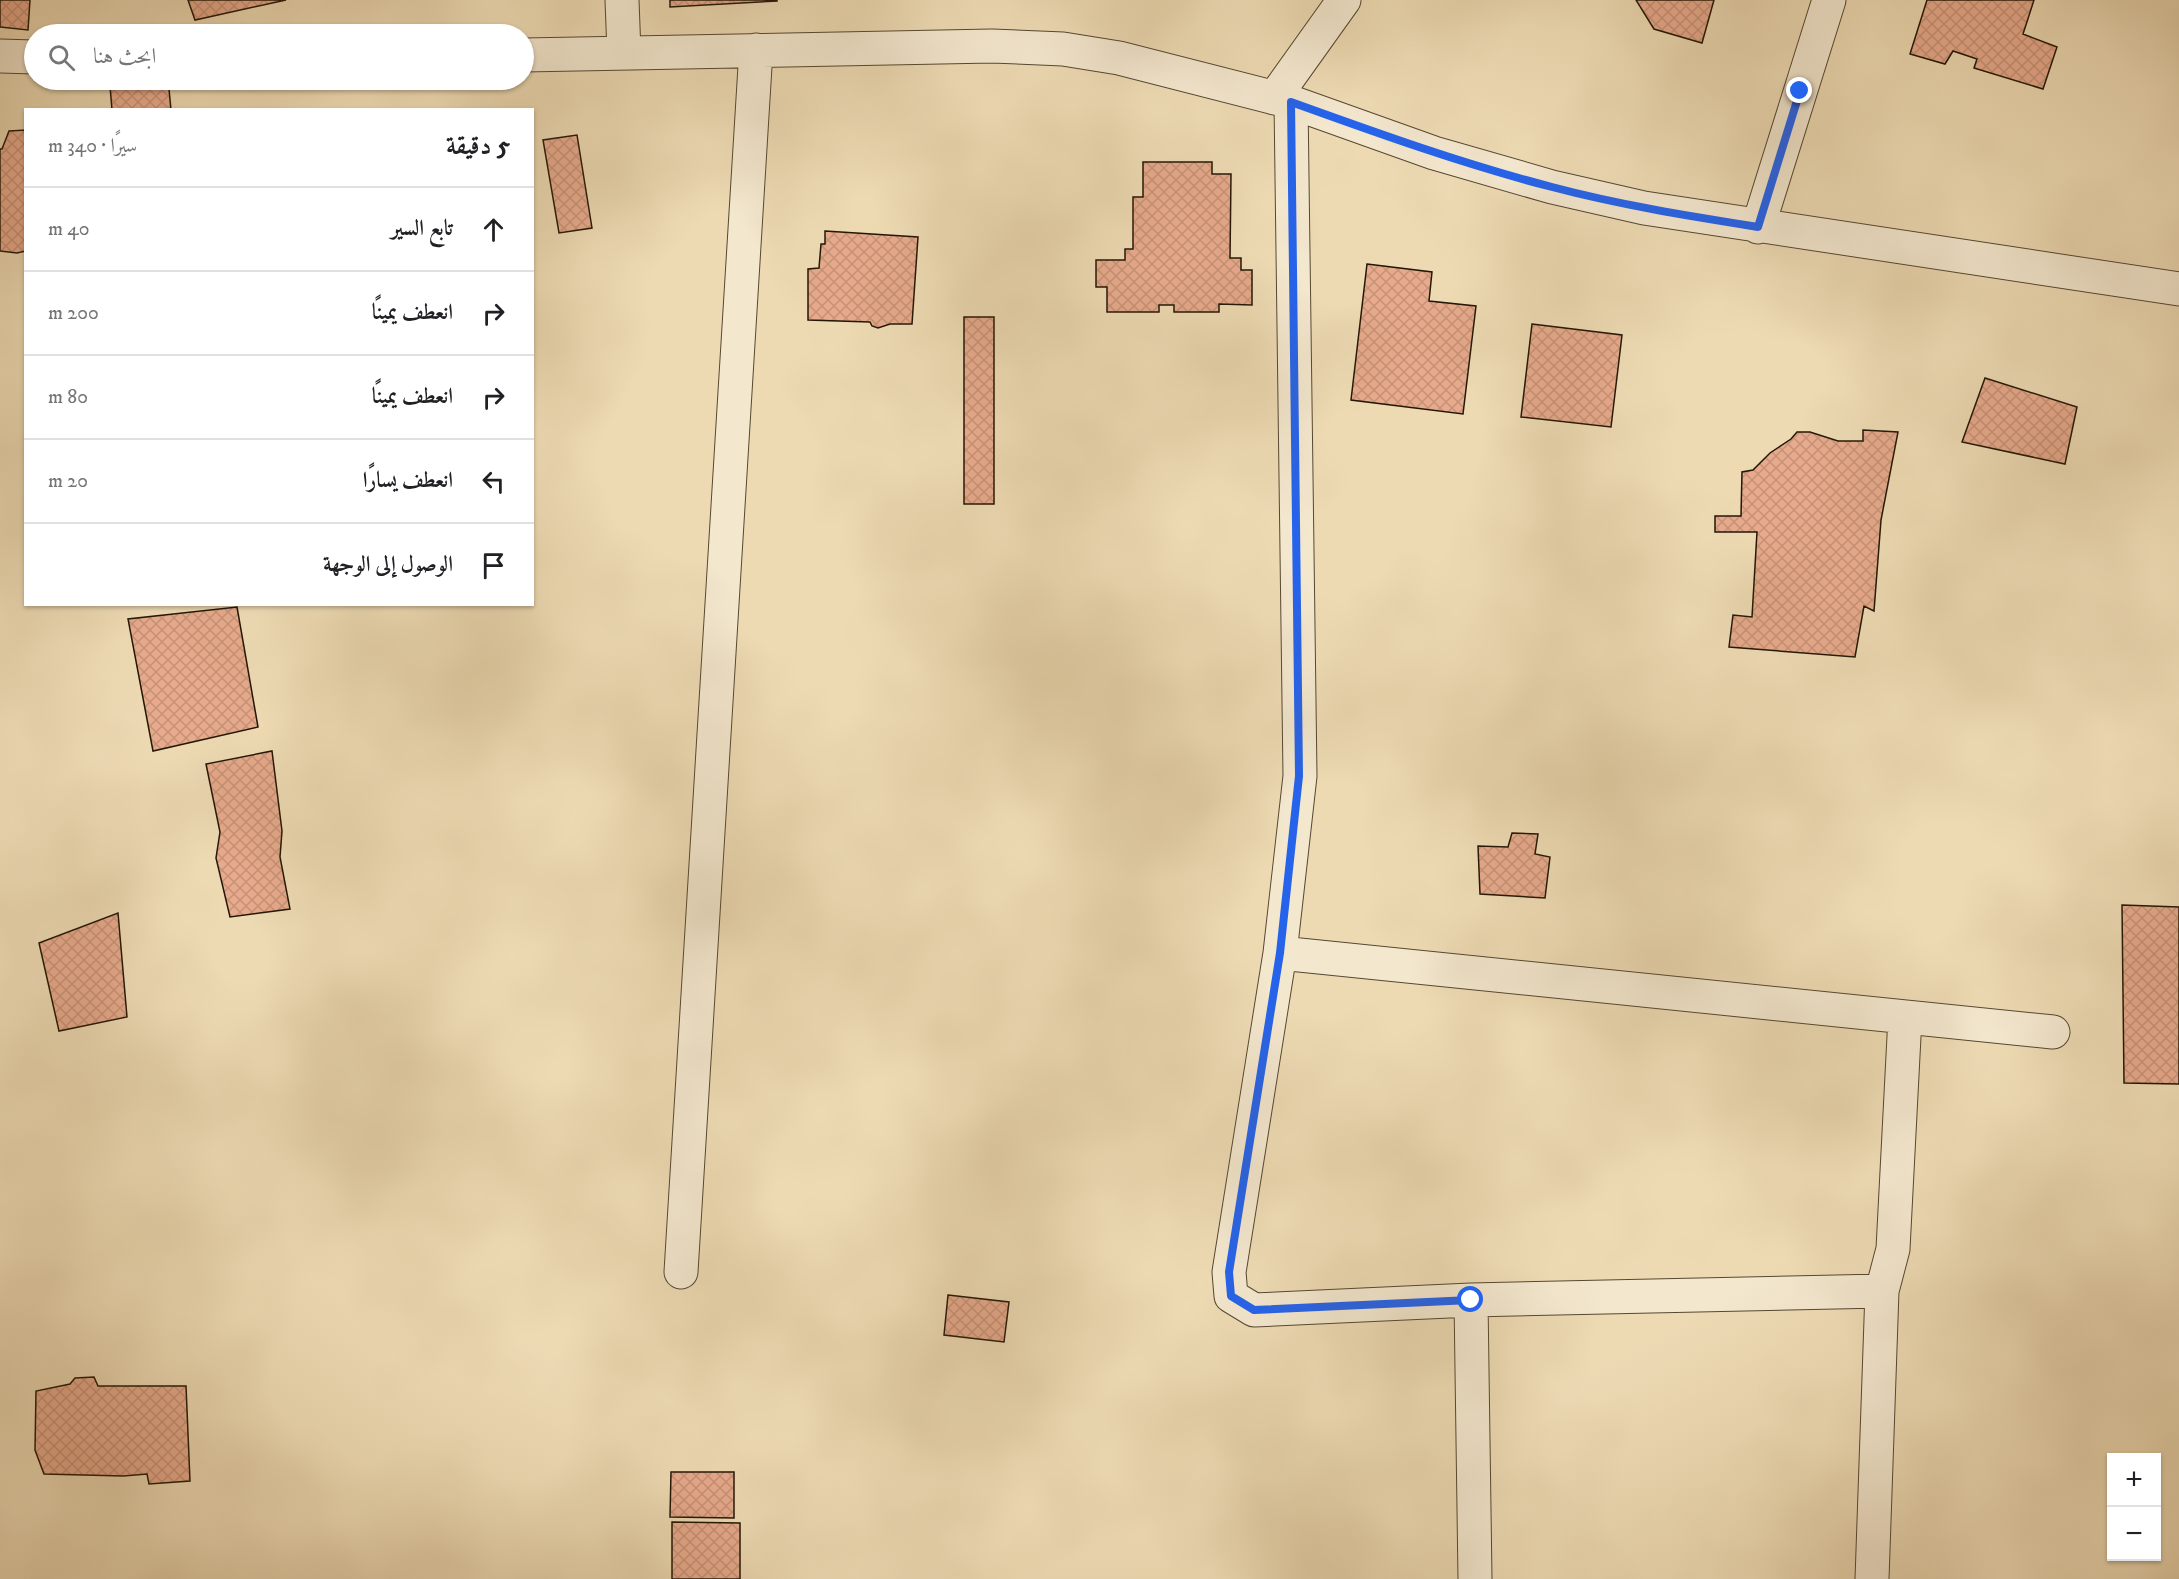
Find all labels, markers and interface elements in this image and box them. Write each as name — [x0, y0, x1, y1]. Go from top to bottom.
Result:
search box — [24, 24, 534, 90]
icon: search — [45, 41, 78, 74]
text: ابحث هنا — [93, 43, 156, 70]
route end — [1786, 77, 1812, 103]
text: 5 دقيقة — [446, 130, 510, 163]
text: سيرًا · 340 m — [48, 134, 137, 159]
icon: ahead — [477, 213, 510, 246]
text: تابع السير — [391, 215, 453, 242]
text: 40 m — [48, 217, 90, 242]
icon: right — [477, 297, 510, 330]
text: انعطف يمينًا — [372, 299, 453, 326]
text: 200 m — [48, 301, 99, 326]
icon: right — [477, 381, 510, 414]
text: انعطف يمينًا — [372, 383, 453, 410]
text: 80 m — [48, 385, 88, 410]
icon: left — [477, 465, 510, 498]
text: انعطف يسارًا — [363, 467, 453, 494]
text: 20 m — [48, 469, 88, 494]
icon: arrive — [477, 549, 510, 582]
text: الوصول إلى الوجهة — [323, 551, 453, 578]
route start — [1457, 1286, 1483, 1312]
map controls — [2107, 1453, 2161, 1561]
button: + — [2107, 1453, 2161, 1507]
button: − — [2107, 1507, 2161, 1561]

